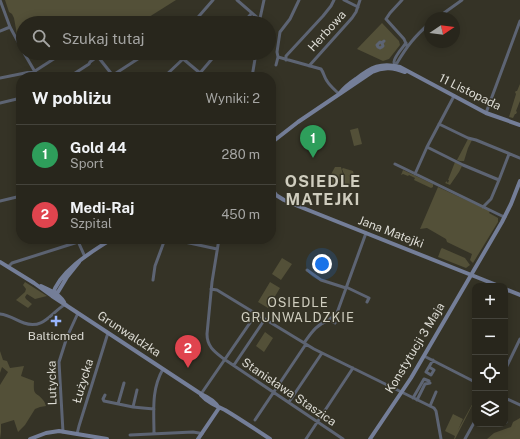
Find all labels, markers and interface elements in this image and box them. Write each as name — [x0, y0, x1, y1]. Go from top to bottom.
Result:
street label: Herbowa — [305, 8, 349, 54]
north arrow — [424, 12, 460, 48]
search box — [16, 16, 276, 60]
icon: search — [30, 27, 52, 49]
text: Szukaj tutaj — [62, 30, 145, 47]
street label: 11 Listopada — [437, 71, 503, 113]
text: W pobliżu — [32, 88, 111, 108]
text: Wyniki: 2 — [206, 91, 260, 106]
pin: 1 — [300, 125, 326, 158]
text: Gold 44 — [70, 139, 127, 156]
text: 1 — [42, 147, 48, 162]
text: 280 m — [222, 147, 260, 162]
text: Sport — [70, 156, 104, 171]
district label: OSIEDLE MATEJKI — [285, 172, 361, 209]
text: Medi-Raj — [70, 199, 134, 216]
text: 2 — [41, 207, 49, 222]
text: 450 m — [221, 207, 260, 222]
street label: Jana Matejki — [356, 213, 426, 251]
text: Szpital — [70, 216, 112, 231]
your location — [312, 254, 332, 274]
map controls — [472, 283, 508, 427]
button: + — [472, 283, 508, 319]
district label: OSIEDLE GRUNWALDZKIE — [241, 295, 355, 325]
street label: Konstytucji 3 Maja — [382, 300, 448, 396]
street label: Grunwaldzka — [95, 308, 163, 360]
marker: Balticmed — [50, 315, 62, 327]
button: − — [472, 319, 508, 355]
place label: Balticmed — [28, 329, 84, 343]
pin: 2 — [175, 335, 201, 368]
street label: Stanisława Staszica — [239, 355, 339, 429]
button: locate — [472, 355, 508, 391]
street label: Łużycka — [70, 357, 96, 405]
street label: Lutycka — [45, 361, 59, 405]
button: layers — [472, 391, 508, 427]

